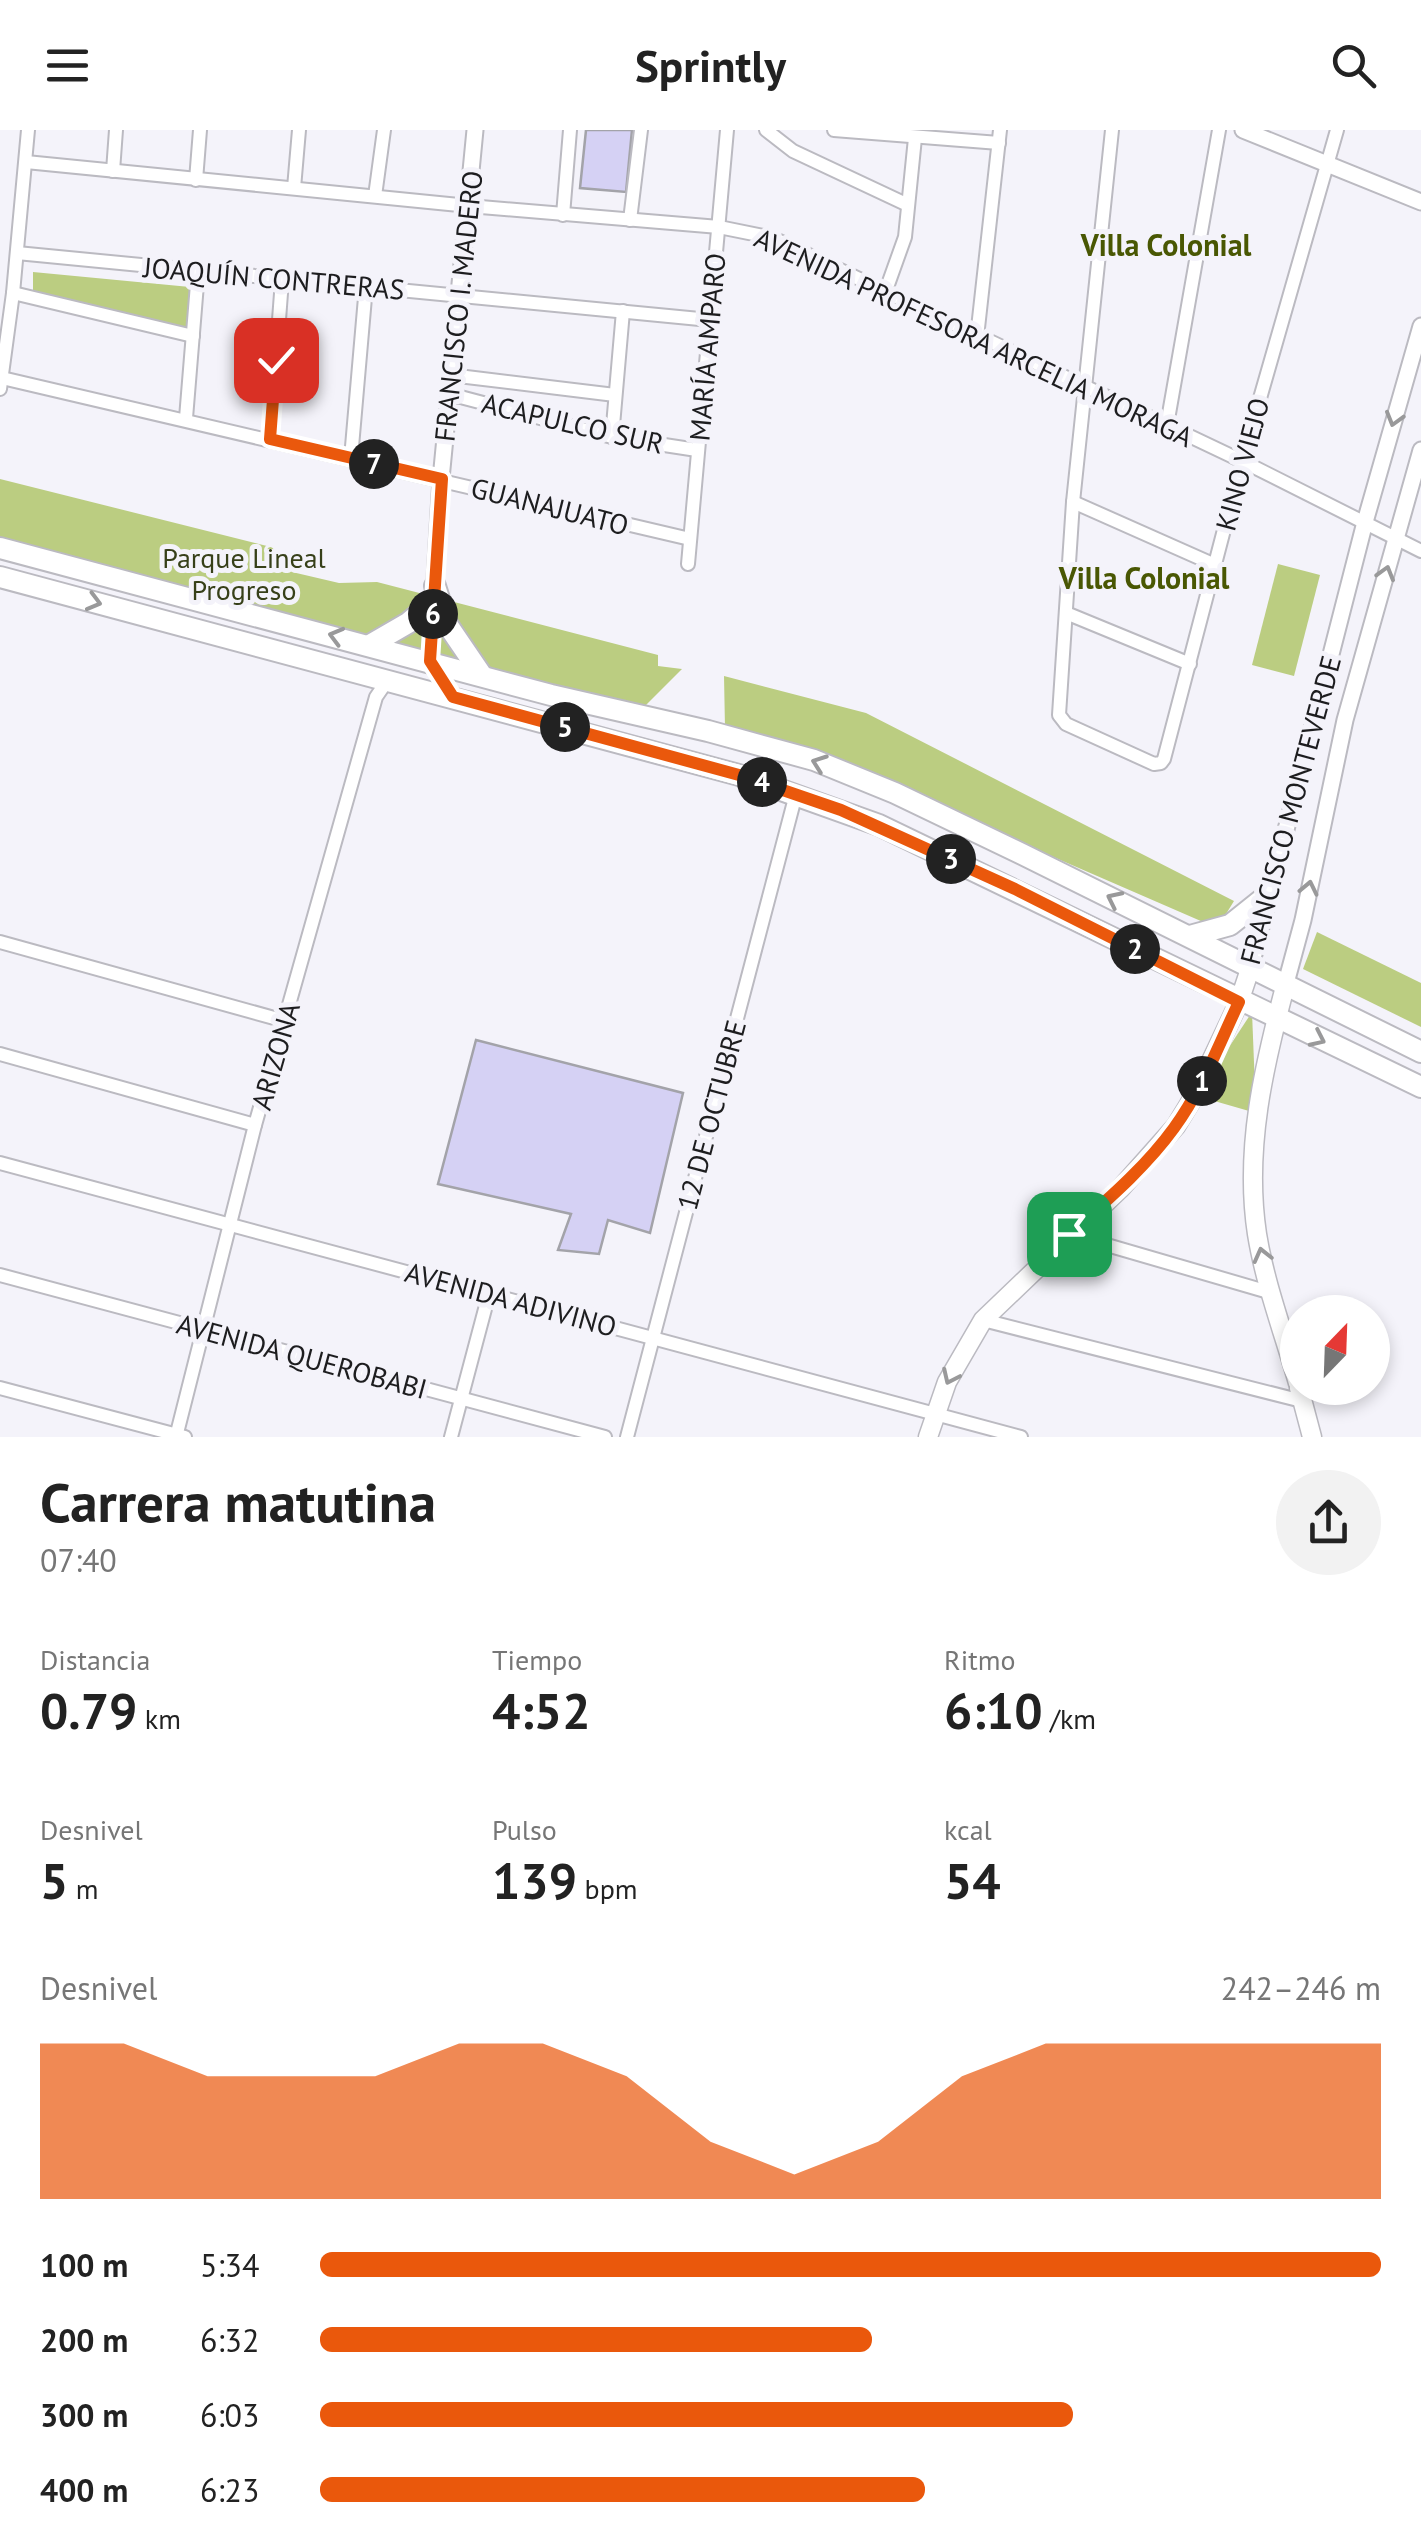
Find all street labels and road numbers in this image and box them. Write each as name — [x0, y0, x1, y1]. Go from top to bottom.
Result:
street label: FRANCISCO I. MADERO — [425, 169, 491, 443]
street label: AVENIDA PROFESORA ARCELIA MORAGA — [749, 219, 1200, 455]
street label: JOAQUÍN CONTRERAS — [141, 248, 406, 308]
street label: MARÍA AMPARO — [680, 251, 734, 443]
street label: ACAPULCO SUR — [478, 384, 668, 462]
street label: KINO VIEJO — [1207, 393, 1277, 535]
street label: GUANAJUATO — [467, 469, 633, 543]
street label: FRANCISCO MONTEVERDE — [1231, 652, 1349, 968]
street label: ARIZONA — [242, 997, 308, 1114]
street label: 12 DE OCTUBRE — [668, 1016, 754, 1214]
street label: AVENIDA ADIVINO — [401, 1253, 621, 1345]
street label: AVENIDA QUEROBABI — [173, 1305, 431, 1407]

